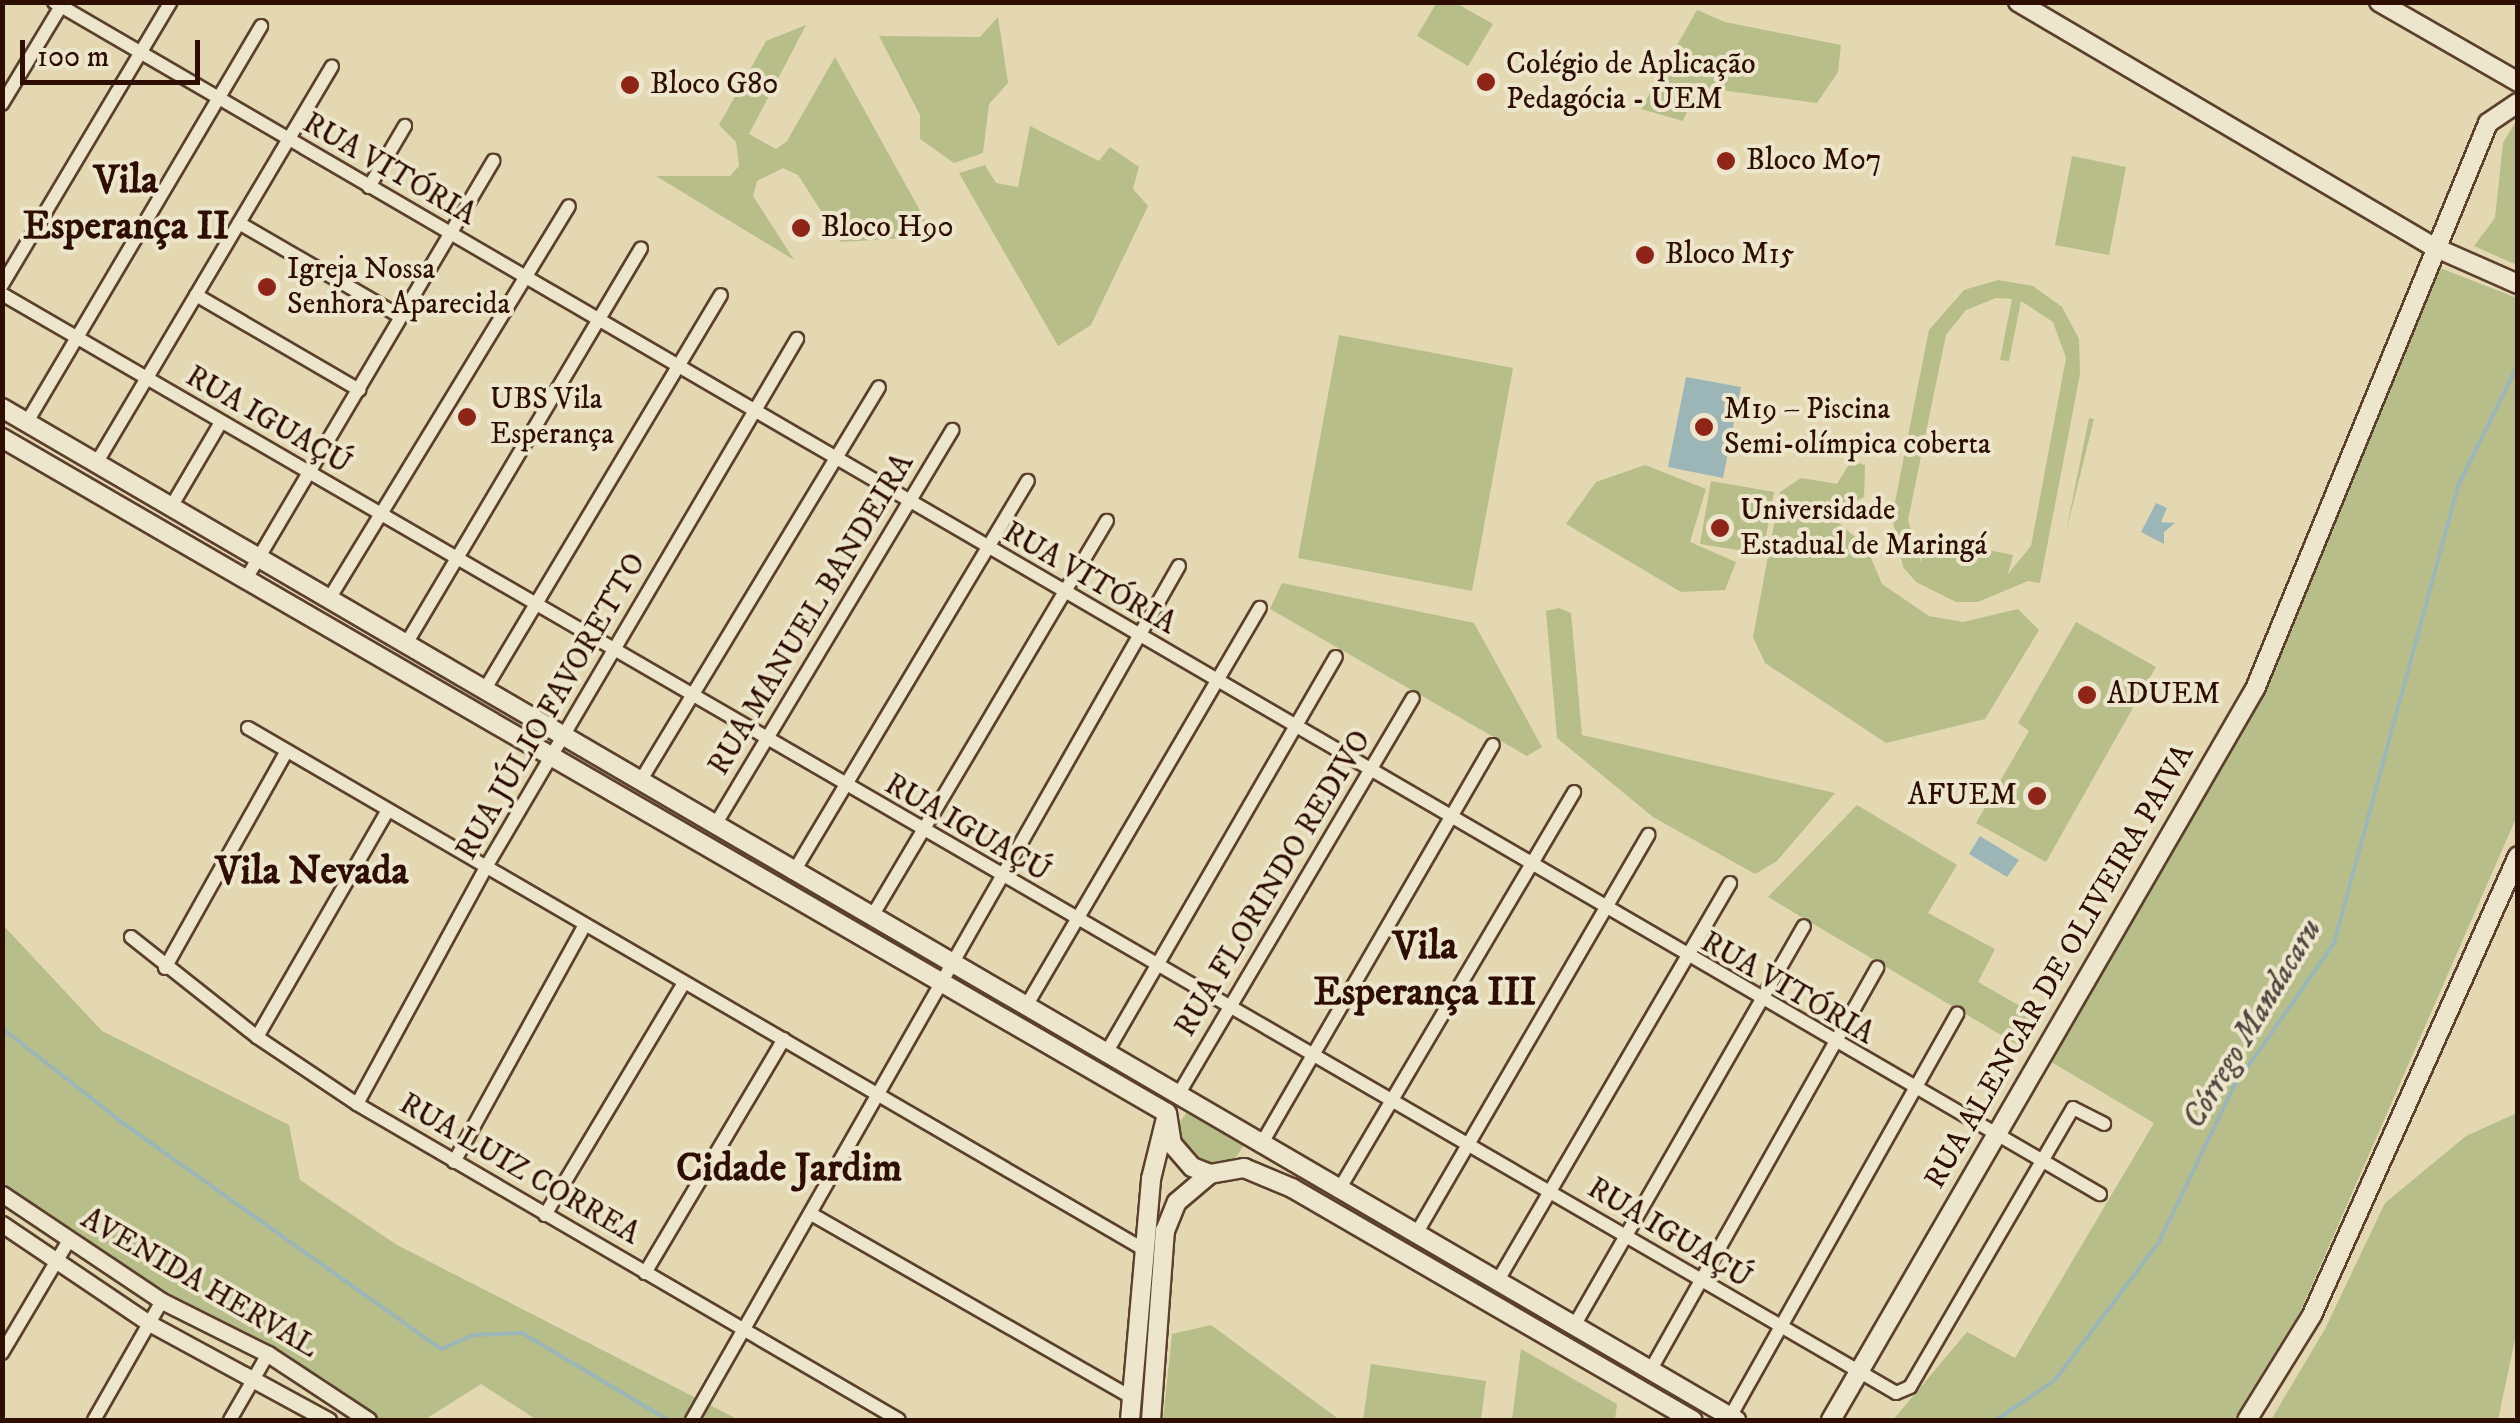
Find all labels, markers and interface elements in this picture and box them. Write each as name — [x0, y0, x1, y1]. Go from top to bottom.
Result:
scale bar — [25, 20, 205, 82]
text: 100 m — [37, 39, 109, 76]
place label: Colégio de Aplicação Pedagócia - UEM — [1506, 47, 1756, 118]
place label: Bloco G80 — [650, 67, 778, 103]
marker: Colégio de Aplicação Pedagócia - UEM — [1475, 71, 1497, 93]
marker: Bloco G80 — [619, 74, 641, 96]
street label: RUA VITÓRIA — [296, 106, 482, 234]
place label: Bloco M07 — [1746, 143, 1882, 179]
marker: Bloco M07 — [1715, 150, 1737, 172]
district label: Vila Esperança II — [23, 157, 229, 251]
place label: Bloco H90 — [821, 210, 954, 246]
marker: Bloco H90 — [790, 217, 812, 239]
place label: Bloco M15 — [1665, 237, 1794, 273]
marker: Bloco M15 — [1634, 244, 1656, 266]
place label: Igreja Nossa Senhora Aparecida — [287, 252, 510, 322]
marker: Igreja Nossa Senhora Aparecida — [256, 276, 278, 298]
street label: RUA IGUAÇÚ — [179, 359, 357, 483]
place label: UBS Vila Esperança — [490, 382, 614, 452]
place label: M19 – Piscina Semi-olímpica coberta — [1724, 392, 1991, 462]
marker: UBS Vila Esperança — [454, 404, 480, 430]
marker: M19 – Piscina Semi-olímpica coberta — [1693, 416, 1715, 438]
street label: RUA MANUEL BANDEIRA — [702, 448, 922, 782]
place label: Universidade Estadual de Maringá — [1740, 493, 1987, 564]
street label: RUA VITÓRIA — [996, 515, 1182, 643]
marker: Universidade Estadual de Maringá — [1709, 517, 1731, 539]
street label: RUA JÚLIO FAVORETTO — [449, 547, 655, 867]
place label: ADUEM — [2107, 677, 2220, 713]
marker: ADUEM — [2076, 684, 2098, 706]
street label: RUA FLORINDO REDIVO — [1168, 724, 1380, 1044]
street label: RUA ALENCAR DE OLIVEIRA PAIVA — [1918, 739, 2202, 1195]
street label: RUA IGUAÇÚ — [878, 767, 1056, 891]
place label: AFUEM — [1908, 778, 2017, 814]
marker: AFUEM — [2026, 785, 2048, 807]
district label: Vila Nevada — [215, 848, 409, 896]
water label: Córrego Mandacaru — [2175, 912, 2331, 1136]
district label: Vila Esperança III — [1313, 923, 1537, 1017]
street label: RUA VITÓRIA — [1694, 925, 1880, 1053]
street label: RUA LUIZ CORREA — [393, 1087, 645, 1253]
district label: Cidade Jardim — [676, 1145, 902, 1193]
street label: RUA IGUAÇÚ — [1580, 1171, 1758, 1297]
street label: AVENIDA HERVAL — [74, 1202, 324, 1366]

